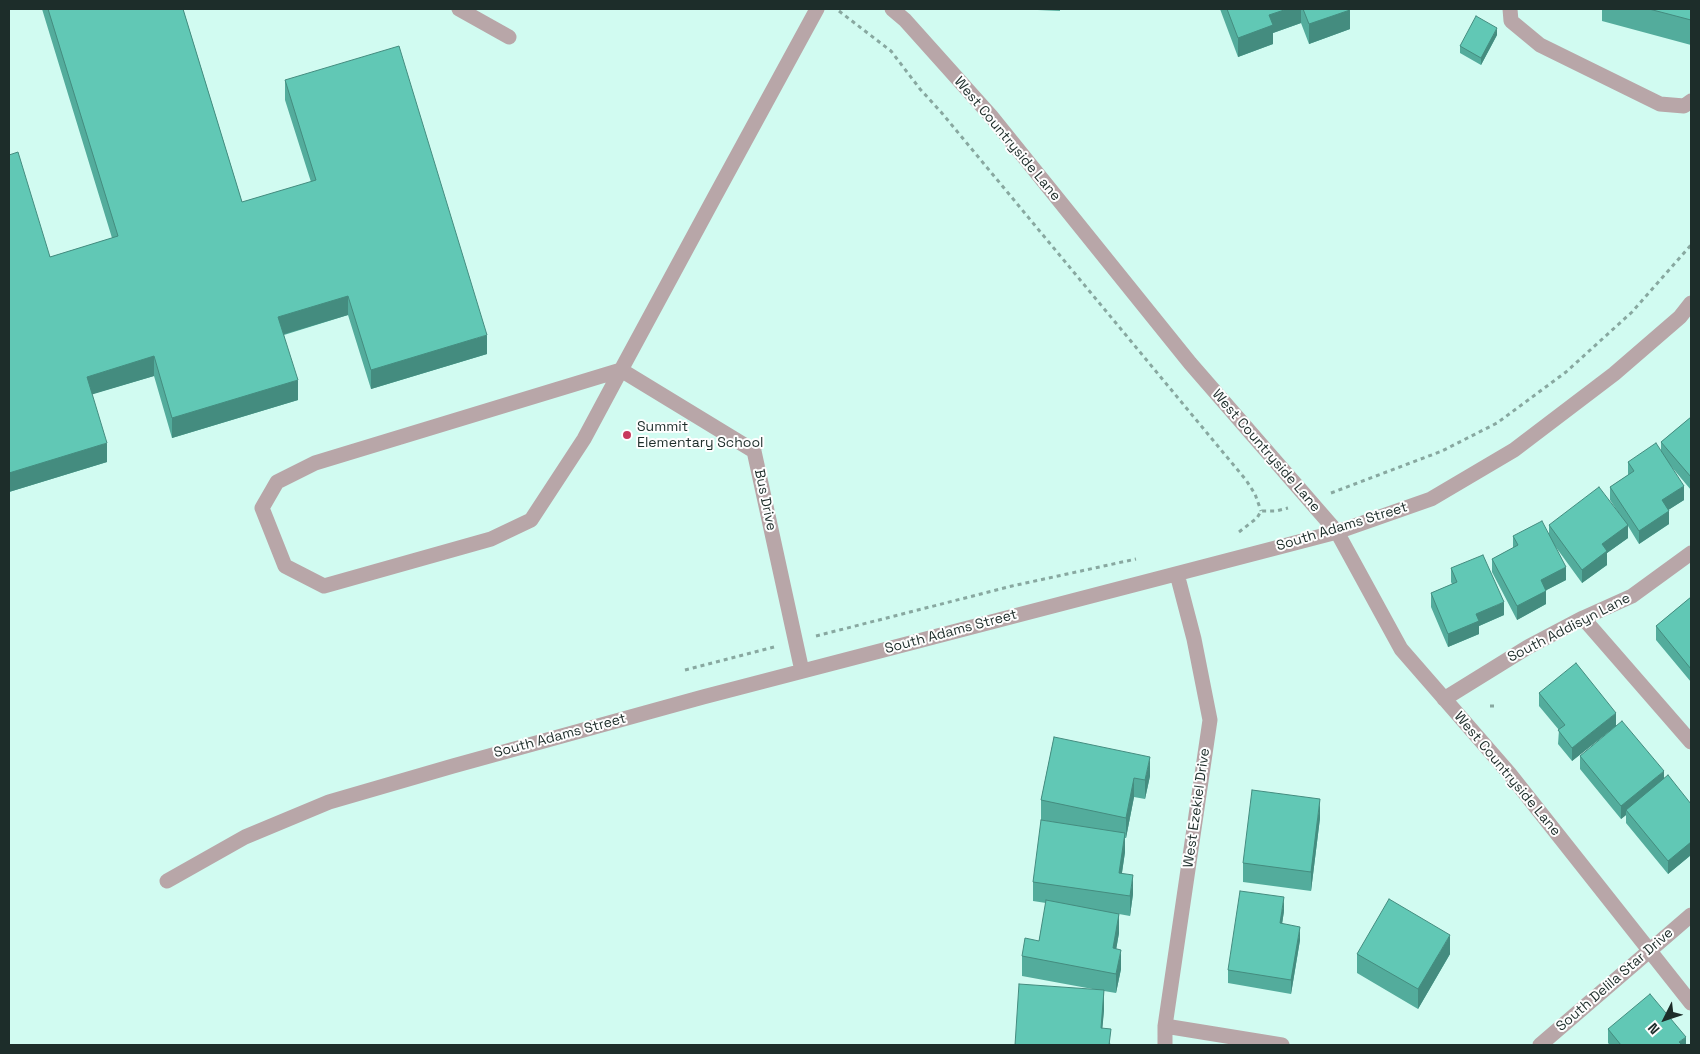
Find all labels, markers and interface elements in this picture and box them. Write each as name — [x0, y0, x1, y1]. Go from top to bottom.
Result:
street label: West Countryside Lane — [950, 74, 1064, 204]
street label: West Countryside Lane — [1208, 386, 1324, 516]
place label: Summit Elementary School — [637, 419, 763, 452]
marker: Summit Elementary School — [621, 429, 633, 441]
street label: Bus Drive — [750, 468, 780, 532]
street label: South Adams Street — [1274, 499, 1410, 555]
street label: South Addisyn Lane — [1505, 590, 1633, 666]
street label: South Adams Street — [883, 606, 1019, 658]
street label: West Countryside Lane — [1450, 709, 1564, 839]
street label: South Adams Street — [492, 710, 628, 762]
street label: West Ezekiel Drive — [1180, 747, 1214, 869]
street label: South Delila Star Drive — [1553, 925, 1677, 1035]
north arrow — [1640, 994, 1690, 1044]
text: N — [1644, 1019, 1664, 1038]

